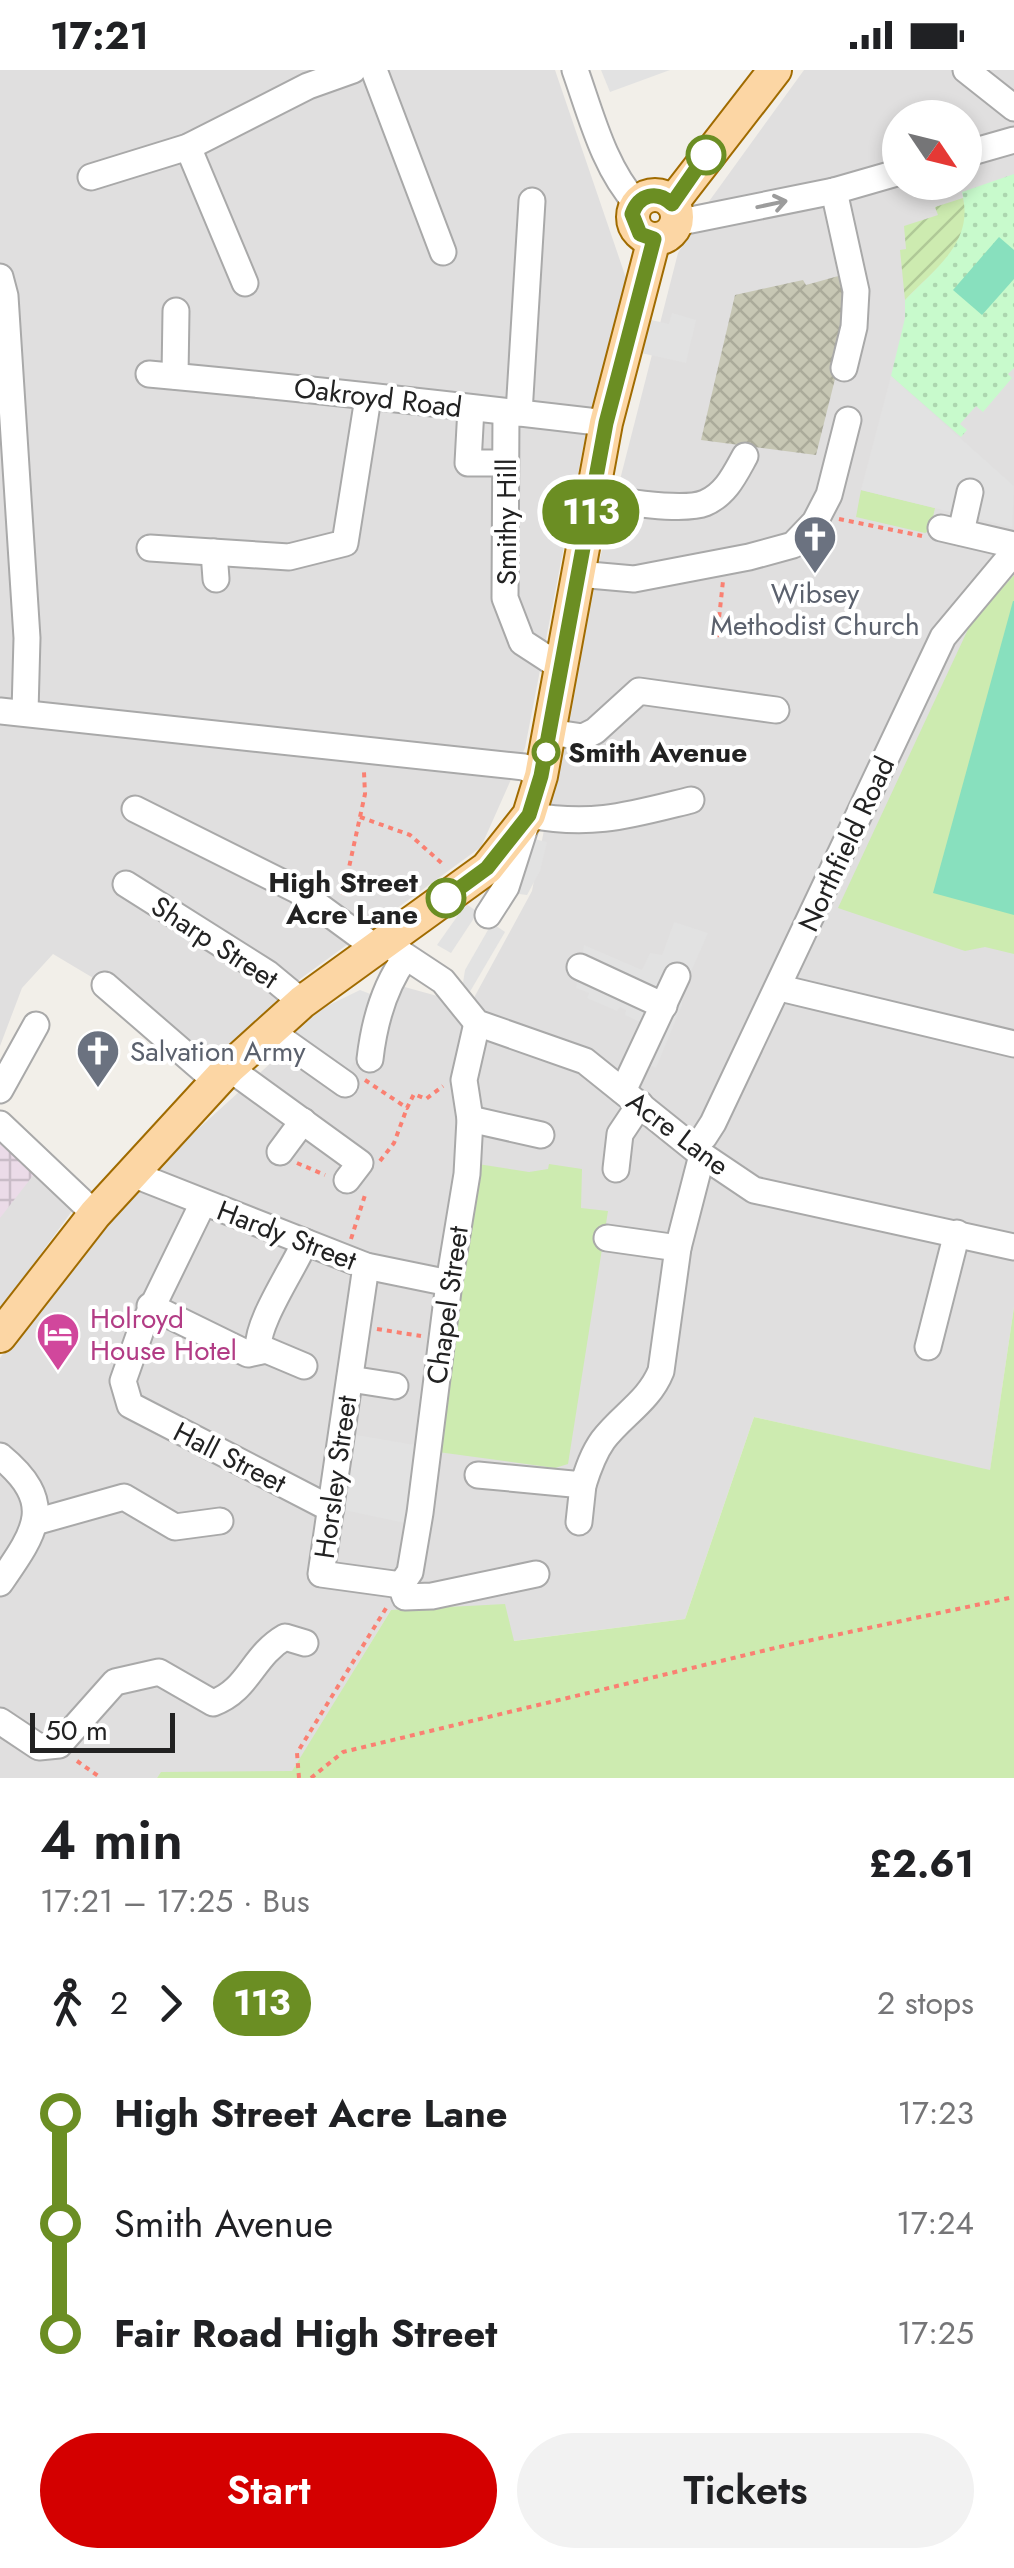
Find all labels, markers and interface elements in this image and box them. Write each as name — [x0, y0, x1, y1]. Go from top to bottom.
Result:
text: 17:21 — [50, 8, 149, 63]
north arrow — [882, 100, 982, 200]
map controls — [882, 100, 982, 200]
unlabelled marker — [687, 136, 725, 174]
one-way arrow — [755, 193, 787, 212]
street label: Oakroyd Road — [292, 367, 464, 428]
street label: Smithy Hill — [486, 459, 527, 585]
line badge: 113 — [534, 480, 648, 544]
text: 113 — [562, 487, 620, 537]
church icon: Wibsey Methodist Church — [792, 514, 838, 575]
place label: Wibsey Methodist Church — [710, 573, 920, 646]
place label: Smith Avenue — [568, 732, 747, 773]
marker: Smith Avenue — [533, 739, 559, 765]
street label: Northfield Road — [788, 750, 905, 938]
place label: High Street Acre Lane — [268, 862, 418, 935]
marker: High Street Acre Lane — [427, 879, 465, 917]
street label: Sharp Street — [143, 886, 287, 999]
church icon: Salvation Army — [75, 1028, 121, 1089]
place label: Salvation Army — [130, 1031, 306, 1072]
street label: Acre Lane — [618, 1081, 738, 1186]
street label: Hardy Street — [211, 1190, 363, 1281]
street label: Chapel Street — [416, 1223, 479, 1387]
place label: Holroyd House Hotel — [90, 1298, 237, 1371]
hotel icon: Holroyd House Hotel — [35, 1311, 81, 1372]
street label: Horsley Street — [304, 1393, 367, 1561]
street label: Hall Street — [166, 1412, 293, 1503]
scale bar — [30, 1708, 175, 1752]
text: 50 m — [45, 1710, 108, 1751]
text: 4 min — [40, 1800, 183, 1880]
text: £2.61 — [869, 1836, 974, 1891]
text: 17:21 – 17:25 · Bus — [40, 1878, 310, 1924]
icon: walk — [40, 1976, 95, 2031]
icon: forward — [143, 1976, 198, 2031]
text: 113 — [233, 1978, 291, 2028]
text: 2 — [110, 1980, 128, 2026]
text: 2 stops — [877, 1980, 974, 2026]
text: High Street Acre Lane — [114, 2086, 508, 2141]
text: 17:23 — [898, 2090, 974, 2136]
text: Smith Avenue — [114, 2196, 333, 2251]
text: 17:24 — [896, 2200, 974, 2246]
text: Fair Road High Street — [114, 2306, 497, 2361]
text: 17:25 — [897, 2310, 974, 2356]
button: Start — [40, 2433, 497, 2548]
button: Tickets — [517, 2433, 974, 2548]

